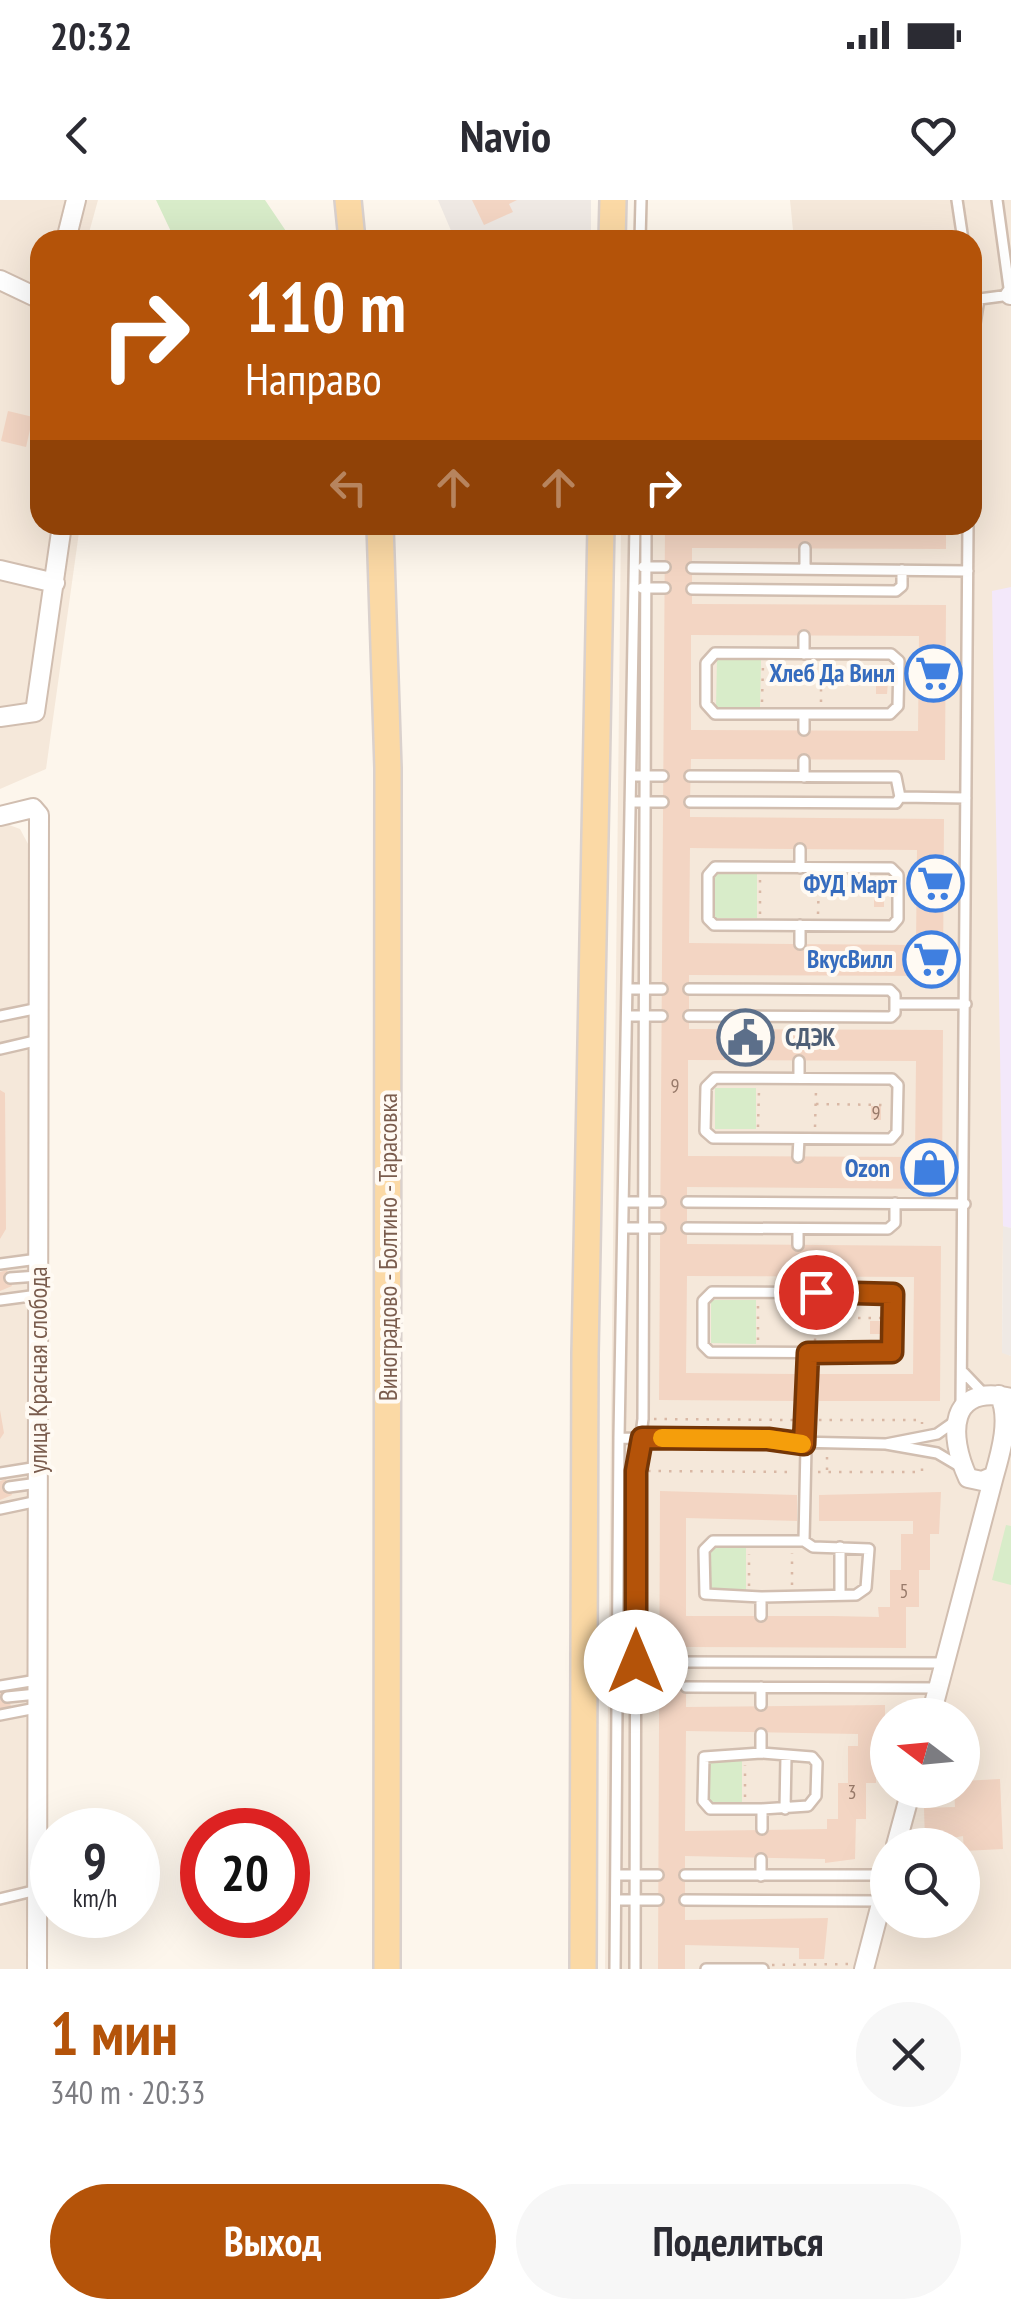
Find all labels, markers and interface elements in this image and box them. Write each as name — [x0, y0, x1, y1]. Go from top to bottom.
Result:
text: 20:32 — [50, 11, 132, 60]
text: Navio — [460, 106, 551, 164]
icon: back — [50, 108, 105, 163]
icon: heart — [906, 108, 961, 163]
text: 110 m — [245, 261, 406, 351]
icon: right — [80, 270, 210, 400]
text: Направо — [245, 349, 382, 407]
icon: left — [321, 460, 376, 515]
icon: ahead — [426, 460, 481, 515]
icon: ahead — [531, 460, 586, 515]
icon: right — [636, 460, 691, 515]
supermarket icon: Хлеб Да Винл — [904, 643, 964, 703]
place label: Хлеб Да Винл — [769, 657, 895, 689]
supermarket icon: ФУД Март — [906, 854, 966, 914]
place label: ФУД Март — [803, 868, 897, 900]
supermarket icon: ВкусВилл — [902, 929, 962, 989]
place label: ВкусВилл — [807, 943, 893, 975]
public building icon: СДЭК — [716, 1007, 776, 1067]
place label: СДЭК — [785, 1021, 836, 1053]
house number: 9 — [671, 1073, 680, 1099]
street label: Виноградово - Болтино - Тарасовка — [372, 1093, 404, 1401]
house number: 9 — [872, 1100, 881, 1126]
shop icon: Ozon — [899, 1138, 959, 1198]
place label: Ozon — [845, 1152, 890, 1184]
pin — [774, 1250, 859, 1335]
icon: arrive — [789, 1265, 844, 1320]
street label: улица Красная слобода — [22, 1267, 54, 1473]
house number: 5 — [900, 1578, 909, 1604]
position arrow — [584, 1610, 688, 1714]
north arrow — [870, 1698, 980, 1808]
map controls — [870, 1698, 980, 1938]
house number: 3 — [848, 1779, 857, 1805]
speed limit sign: 20 — [180, 1808, 310, 1938]
text: 9 — [83, 1828, 107, 1893]
button: search — [870, 1828, 980, 1938]
text: km/h — [73, 1882, 117, 1914]
text: 1 мин — [50, 1994, 178, 2072]
button: close — [856, 2002, 961, 2107]
text: 340 m · 20:33 — [50, 2071, 205, 2113]
button: Выход — [50, 2184, 496, 2299]
button: Поделиться — [516, 2184, 961, 2299]

